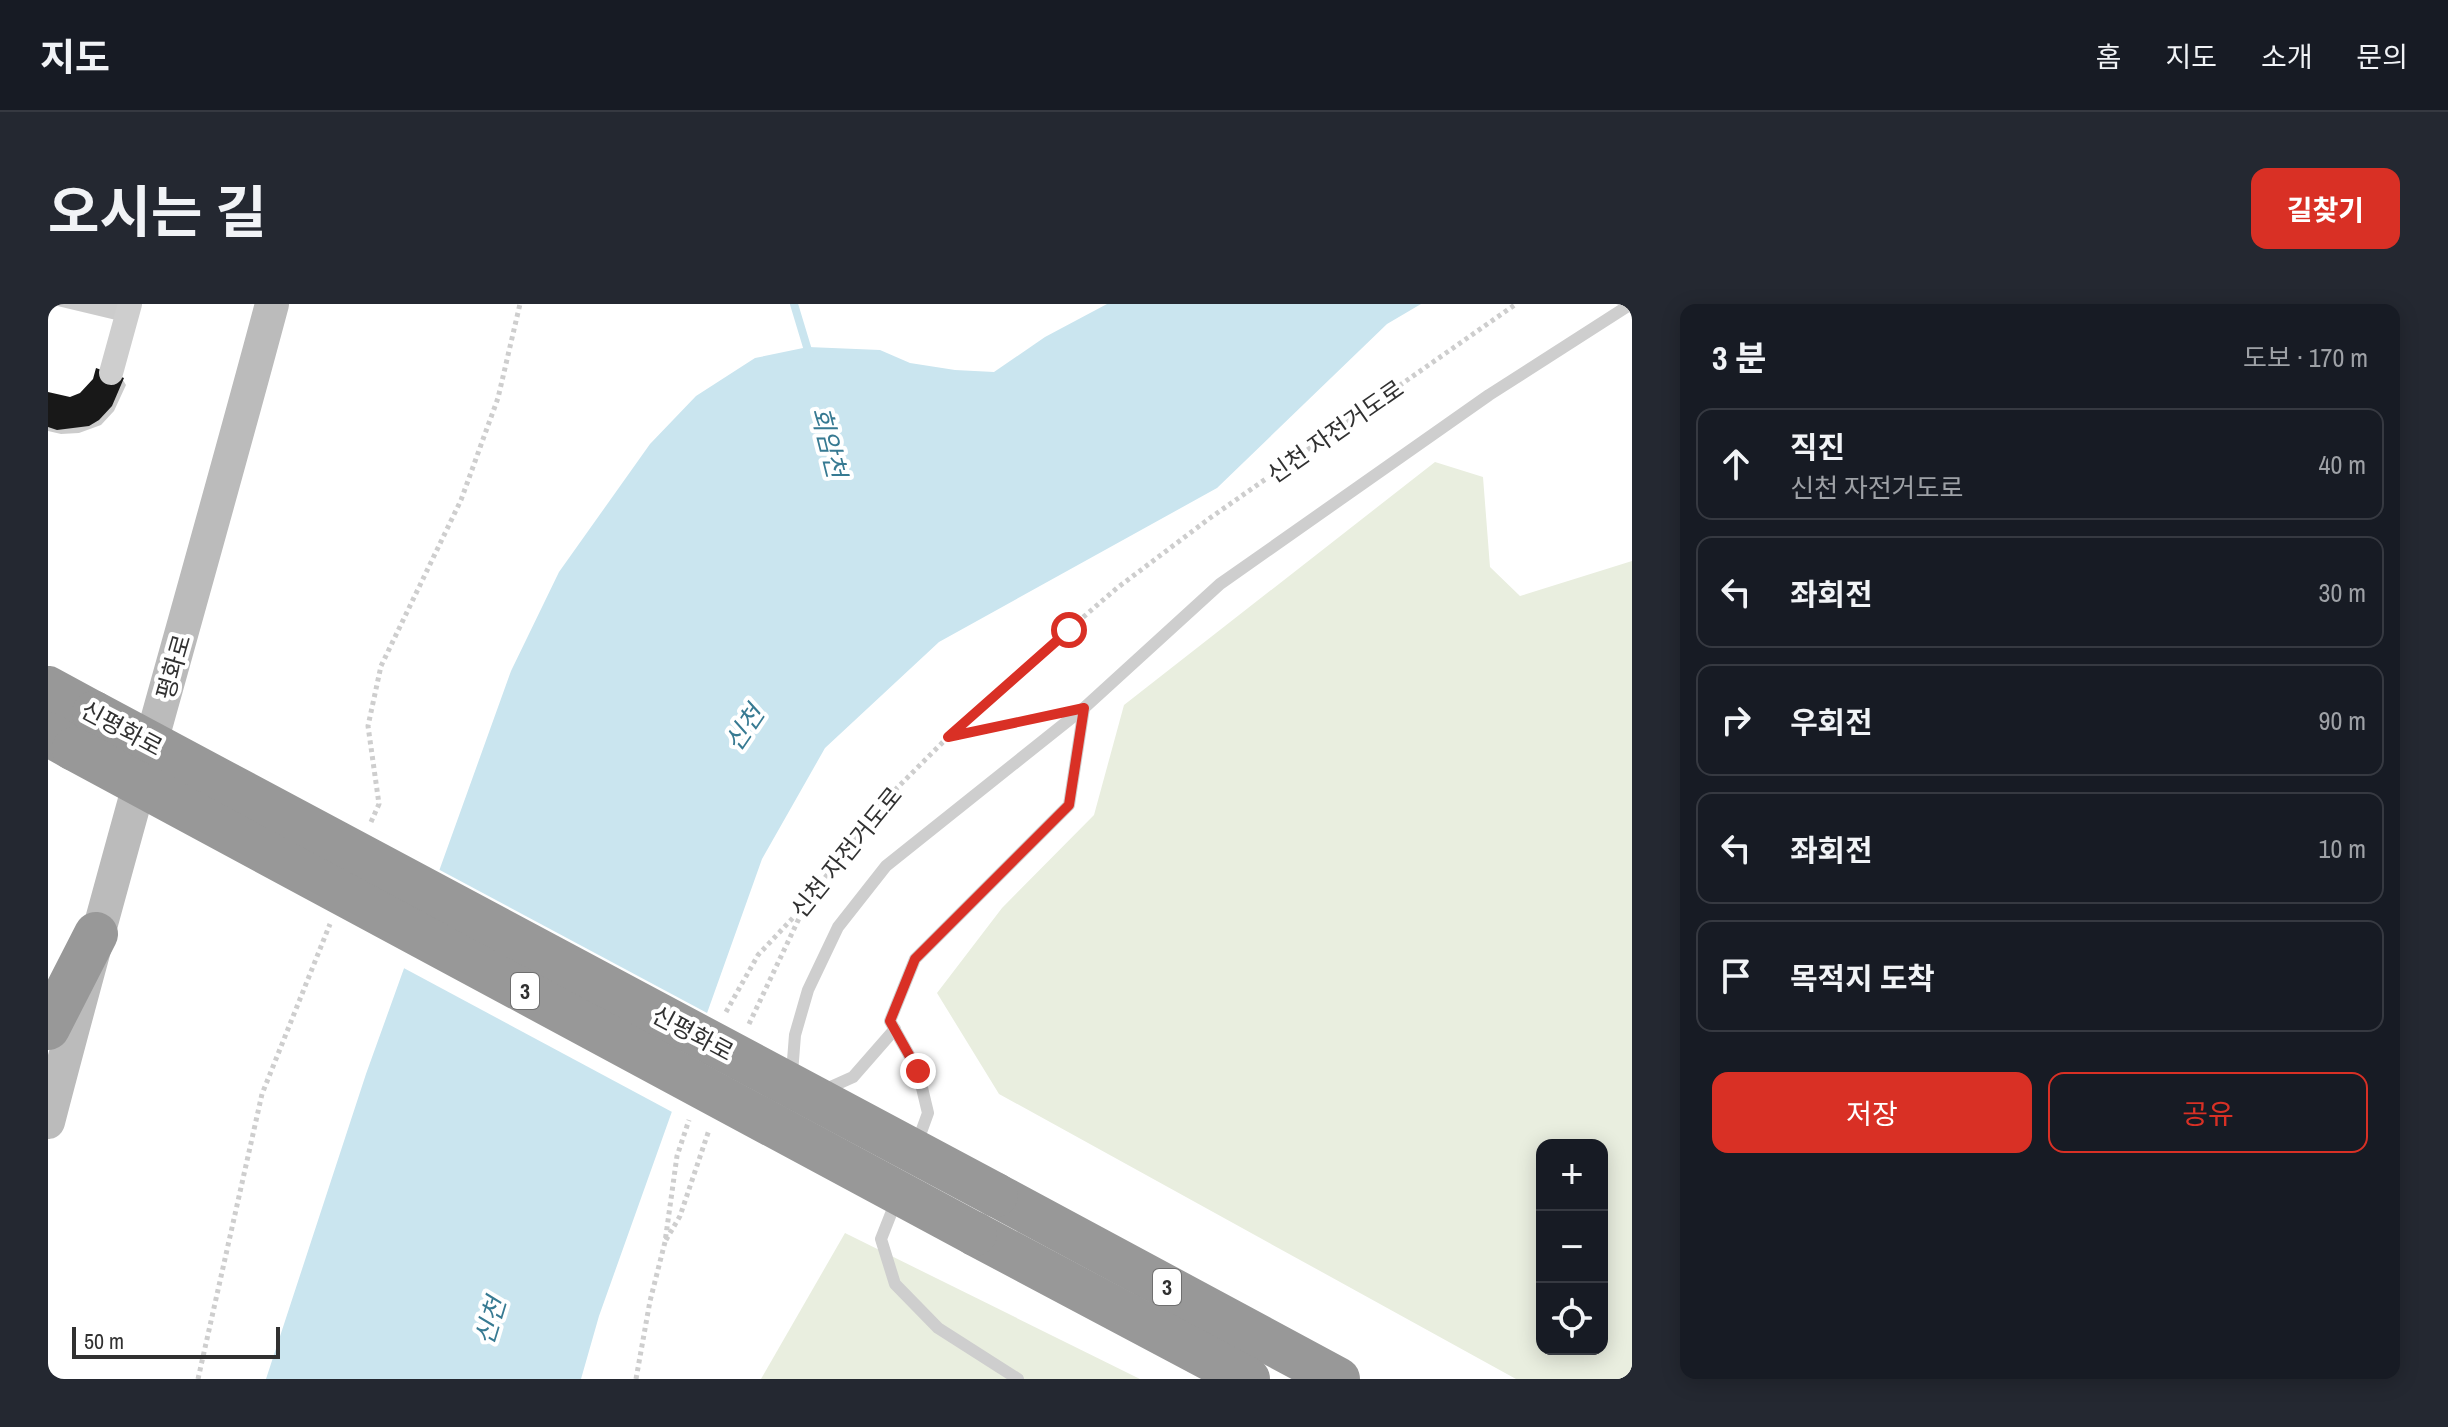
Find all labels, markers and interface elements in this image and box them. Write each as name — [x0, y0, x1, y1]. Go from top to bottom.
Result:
text: 지도 — [40, 32, 110, 83]
text: 홈 — [2096, 38, 2121, 76]
text: 지도 — [2165, 38, 2217, 76]
text: 소개 — [2261, 38, 2312, 76]
text: 문의 — [2356, 38, 2408, 76]
button: 길찾기 — [2251, 168, 2400, 249]
text: 오시는 길 — [48, 174, 267, 249]
text: 3 분 — [1712, 335, 1767, 381]
text: 도보 · 170 m — [2243, 340, 2368, 375]
street label: 신천 자전거도로 — [1260, 372, 1410, 490]
water label: 회암천 — [803, 403, 855, 484]
text: 직진 — [1790, 427, 1845, 467]
icon: ahead — [1714, 442, 1758, 486]
text: 40 m — [2319, 447, 2366, 482]
text: 신천 자전거도로 — [1790, 470, 1963, 505]
icon: left — [1714, 570, 1758, 614]
text: 좌회전 — [1790, 574, 1873, 614]
text: 30 m — [2319, 575, 2366, 610]
route start — [1051, 612, 1087, 648]
street label: 평화로 — [148, 631, 198, 703]
street label: 신평화로 — [75, 693, 169, 763]
water label: 신천 — [716, 696, 774, 758]
icon: right — [1714, 698, 1758, 742]
text: 우회전 — [1790, 702, 1873, 742]
text: 90 m — [2319, 703, 2366, 738]
street label: 신천 자전거도로 — [783, 780, 909, 924]
icon: left — [1714, 826, 1758, 870]
text: 좌회전 — [1790, 830, 1873, 870]
text: 10 m — [2319, 831, 2366, 866]
icon: arrive — [1714, 954, 1758, 998]
text: 목적지 도착 — [1790, 958, 1935, 998]
road number: 3 — [511, 973, 539, 1009]
street label: 신평화로 — [646, 998, 740, 1068]
route end — [900, 1053, 936, 1089]
button: 저장 — [1712, 1072, 2032, 1153]
button: 공유 — [2048, 1072, 2368, 1153]
map controls — [1536, 1139, 1608, 1355]
button: + — [1536, 1139, 1608, 1211]
button: − — [1536, 1211, 1608, 1283]
road number: 3 — [1153, 1269, 1181, 1305]
button: locate — [1536, 1283, 1608, 1355]
water label: 신천 — [466, 1290, 515, 1349]
scale bar — [72, 1323, 280, 1359]
text: 50 m — [84, 1326, 124, 1356]

